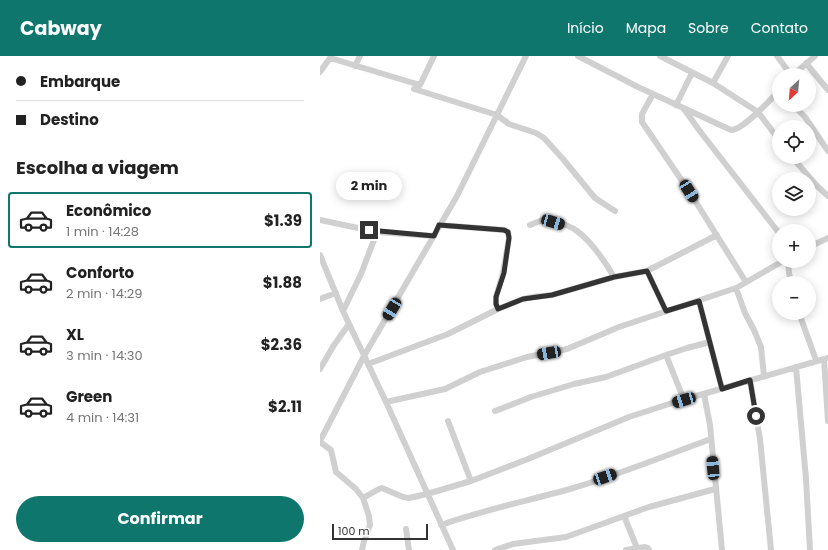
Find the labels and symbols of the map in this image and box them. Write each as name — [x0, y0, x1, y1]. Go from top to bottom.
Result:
north arrow — [772, 68, 816, 112]
callout: 2 min — [336, 172, 402, 200]
car — [678, 178, 700, 204]
car — [540, 213, 566, 231]
route end — [360, 221, 378, 239]
car — [381, 296, 403, 322]
car — [536, 345, 562, 361]
car — [671, 391, 697, 409]
route start — [747, 407, 765, 425]
car — [706, 456, 720, 480]
car — [592, 467, 618, 487]
scale bar — [332, 522, 428, 541]

